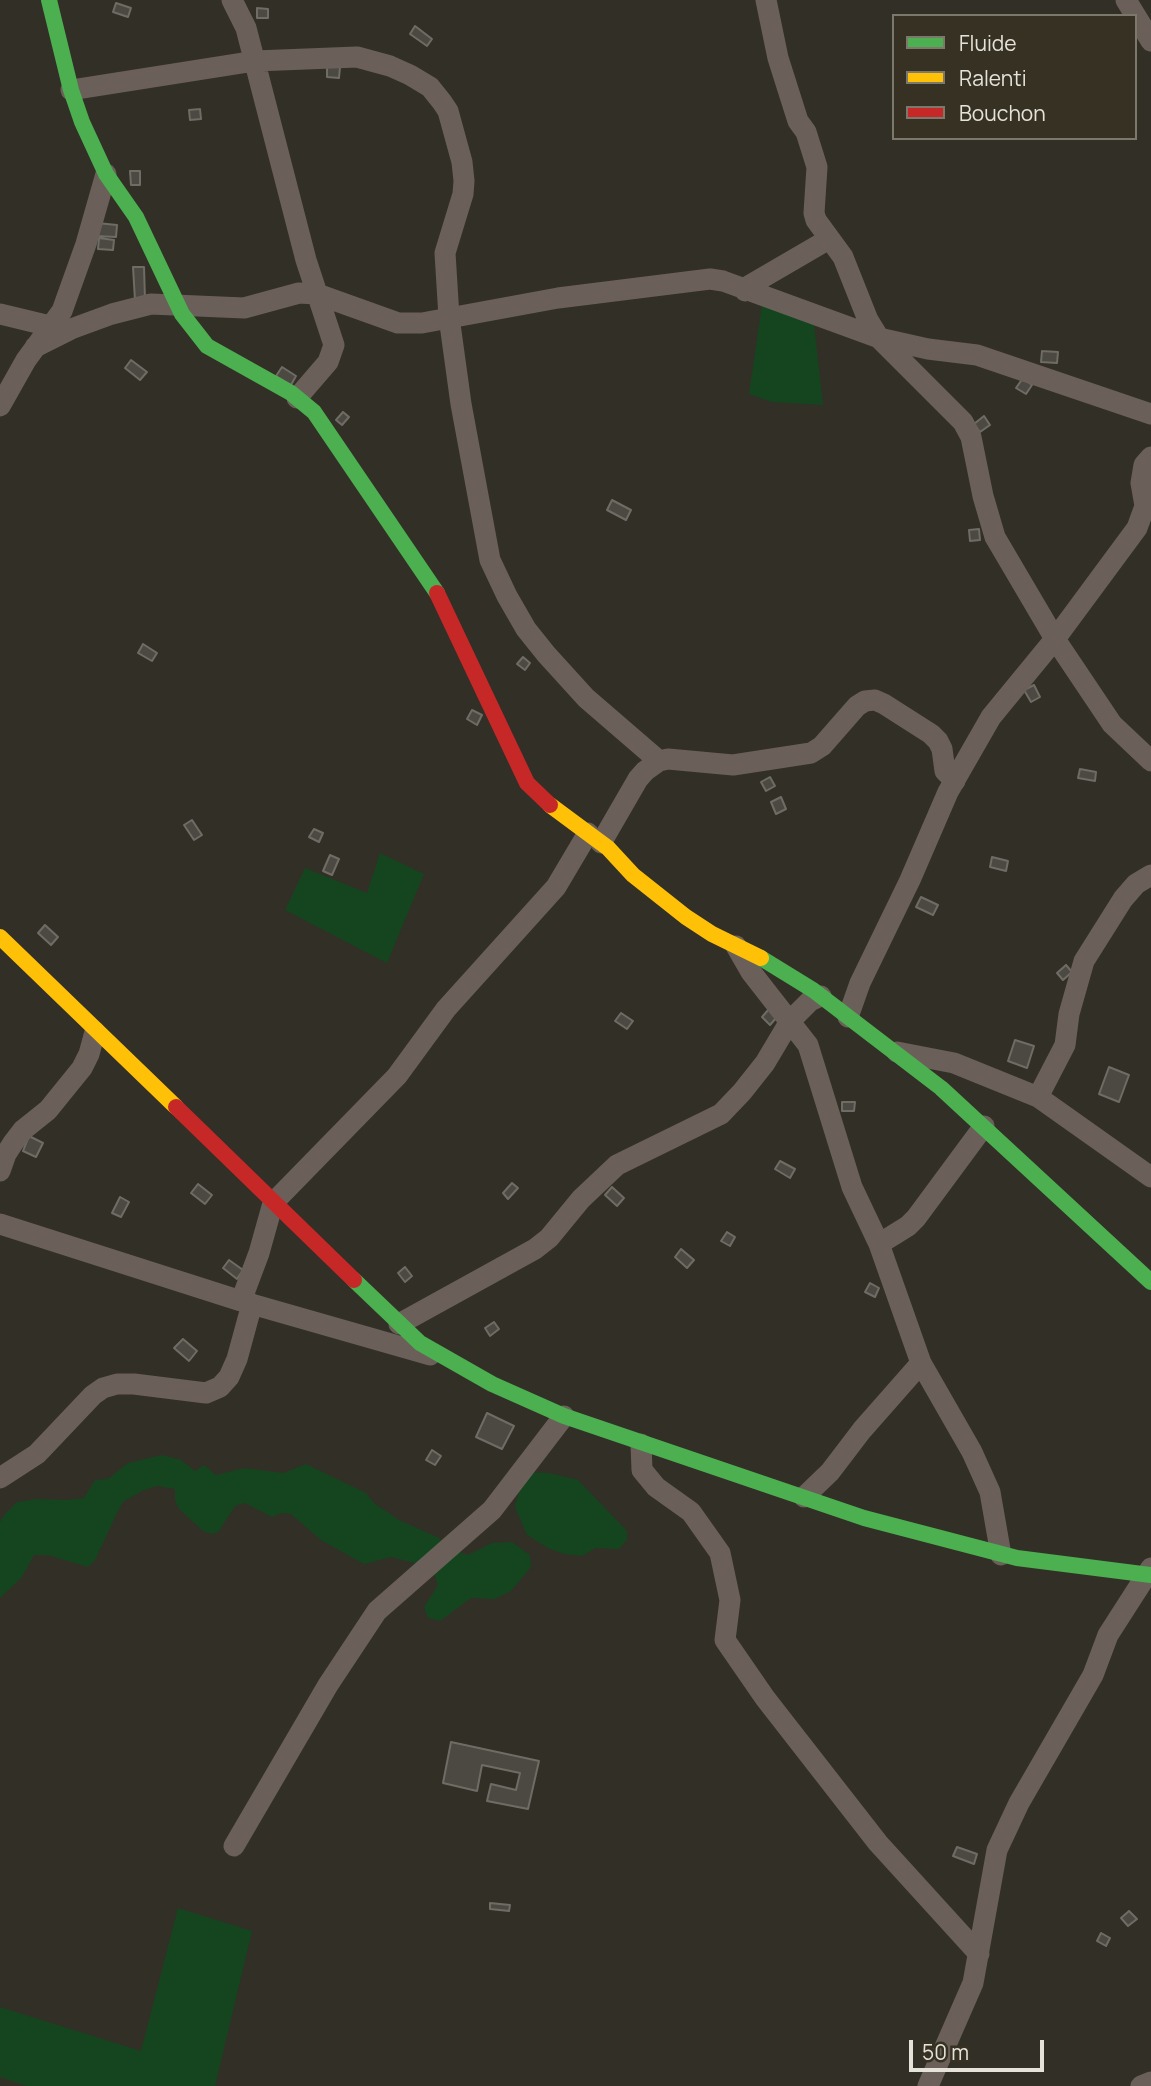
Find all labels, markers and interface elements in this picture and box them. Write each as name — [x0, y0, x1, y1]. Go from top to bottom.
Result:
legend — [892, 14, 1137, 140]
text: Fluide — [959, 29, 1017, 57]
text: Ralenti — [959, 64, 1027, 92]
text: Bouchon — [959, 99, 1046, 127]
scale bar — [913, 2026, 1048, 2070]
text: 50 m — [922, 2038, 969, 2066]

